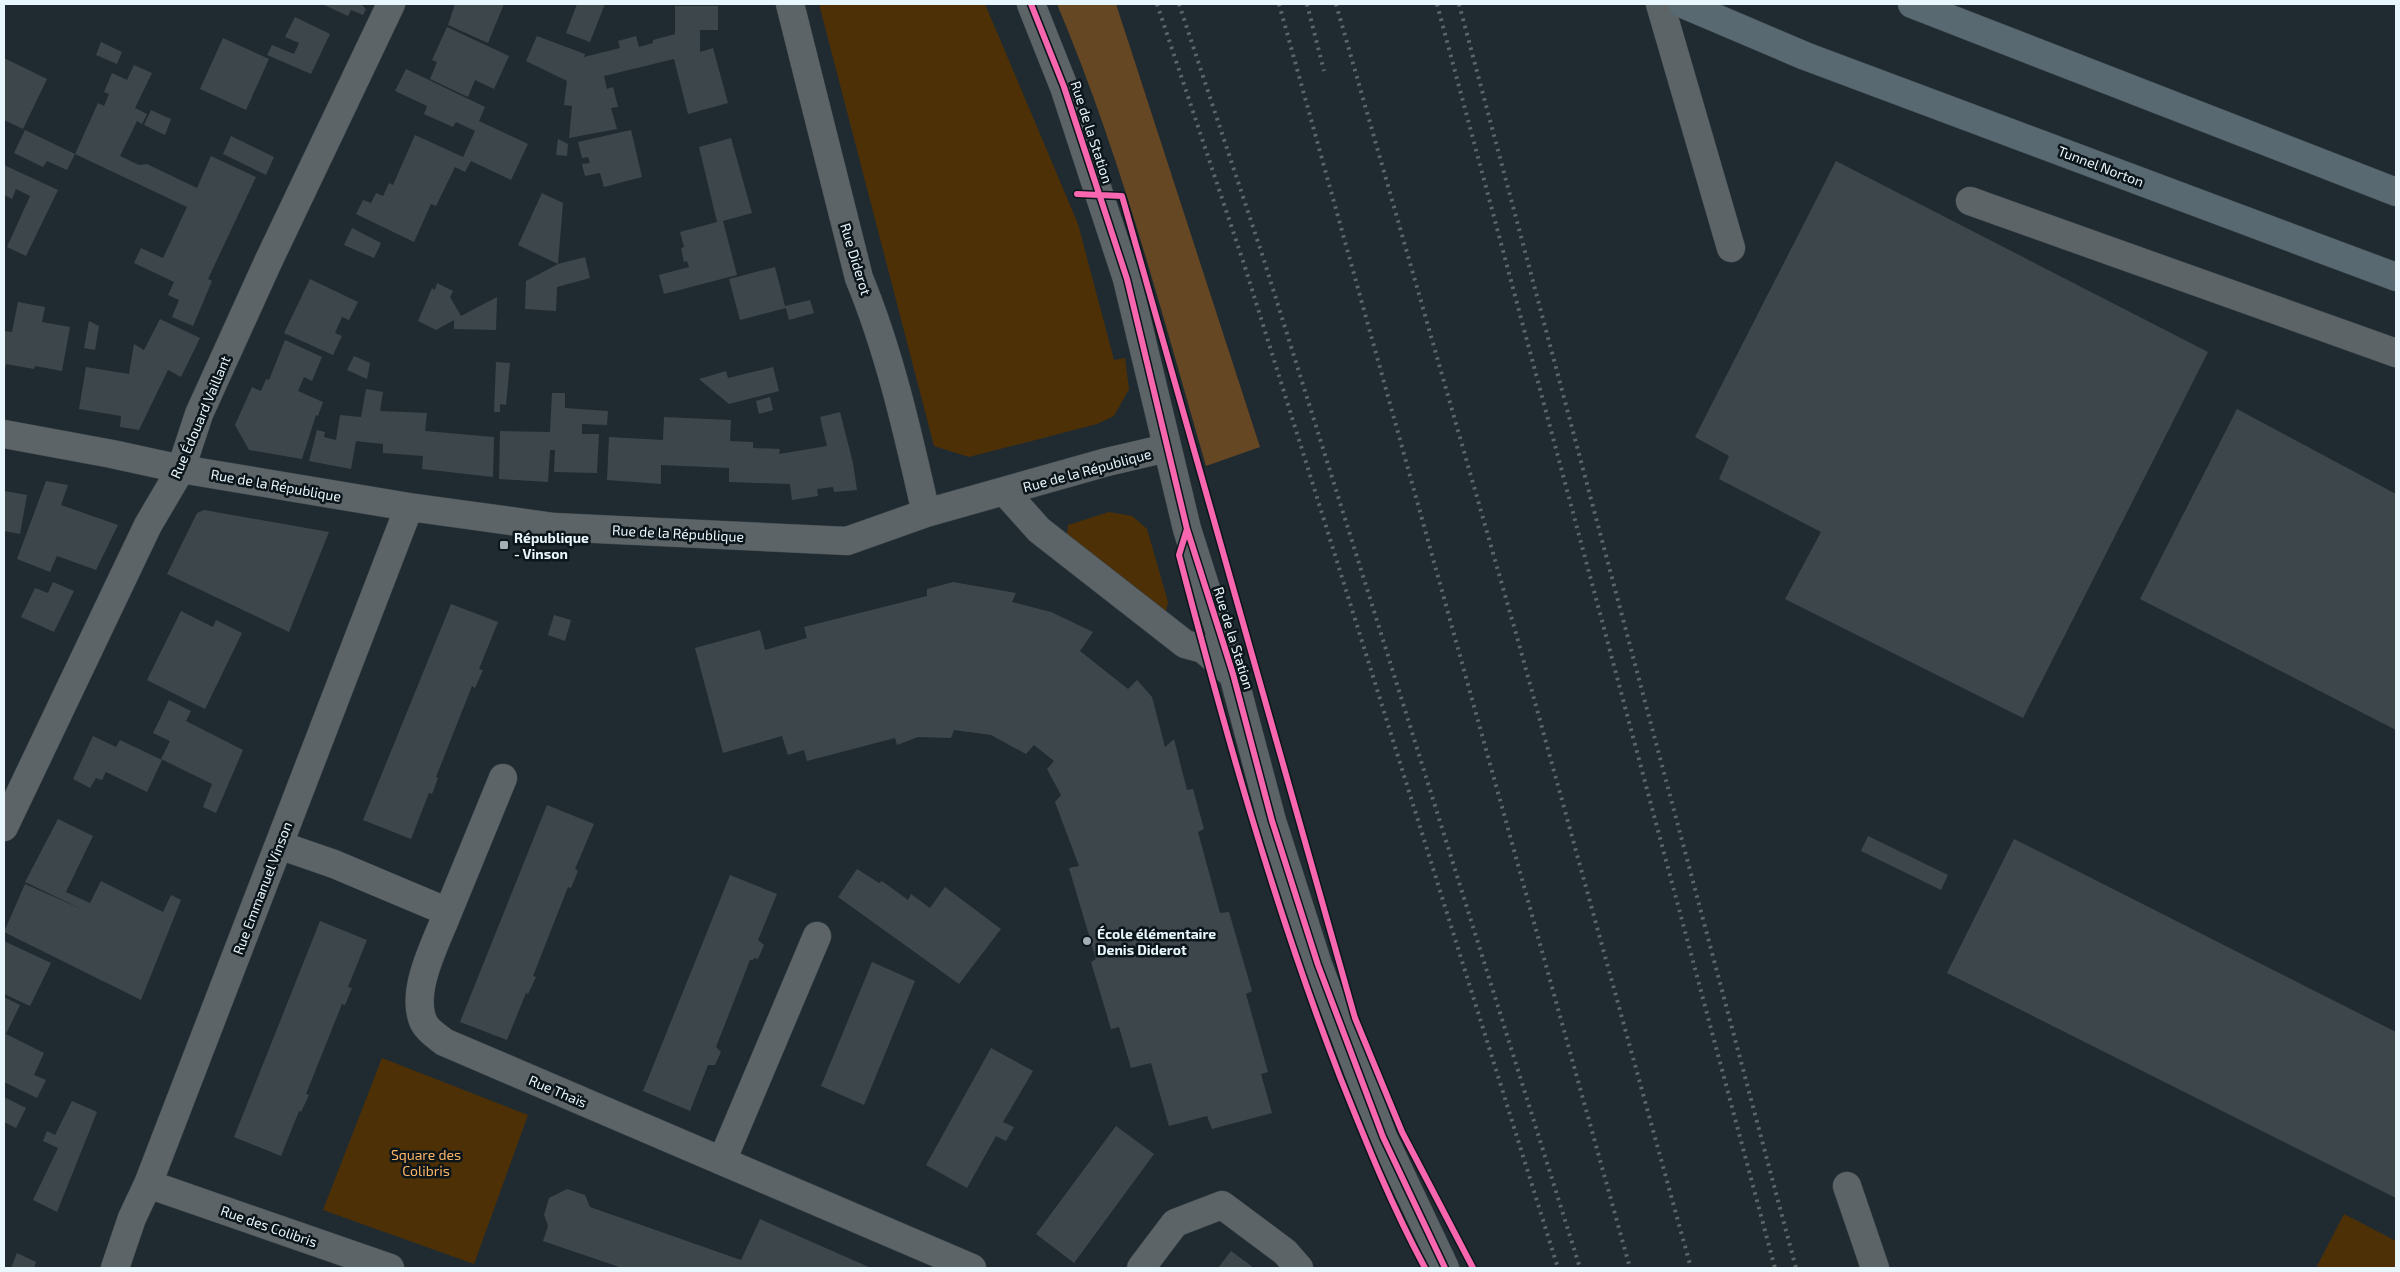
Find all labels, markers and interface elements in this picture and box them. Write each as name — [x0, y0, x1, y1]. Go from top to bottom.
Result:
street label: Rue de la Station — [1067, 79, 1117, 185]
street label: Tunnel Norton — [2056, 142, 2146, 190]
street label: Rue Diderot — [837, 221, 875, 297]
street label: Rue Édouard Vaillant — [166, 353, 234, 481]
street label: Rue de la République — [1021, 445, 1153, 495]
street label: Rue de la République — [209, 465, 343, 505]
street label: Rue de la République — [612, 521, 744, 545]
place label: République - Vinson — [514, 529, 589, 562]
marker: République - Vinson — [498, 539, 510, 551]
street label: Rue de la Station — [1210, 585, 1258, 691]
street label: Rue Emmanuel Vinson — [229, 819, 295, 957]
place label: École élémentaire Denis Diderot — [1097, 925, 1216, 958]
marker: École élémentaire Denis Diderot — [1081, 935, 1093, 947]
street label: Rue Thaïs — [526, 1071, 590, 1111]
park label: Square des Colibris — [391, 1146, 461, 1179]
street label: Rue des Colibris — [219, 1202, 319, 1250]

